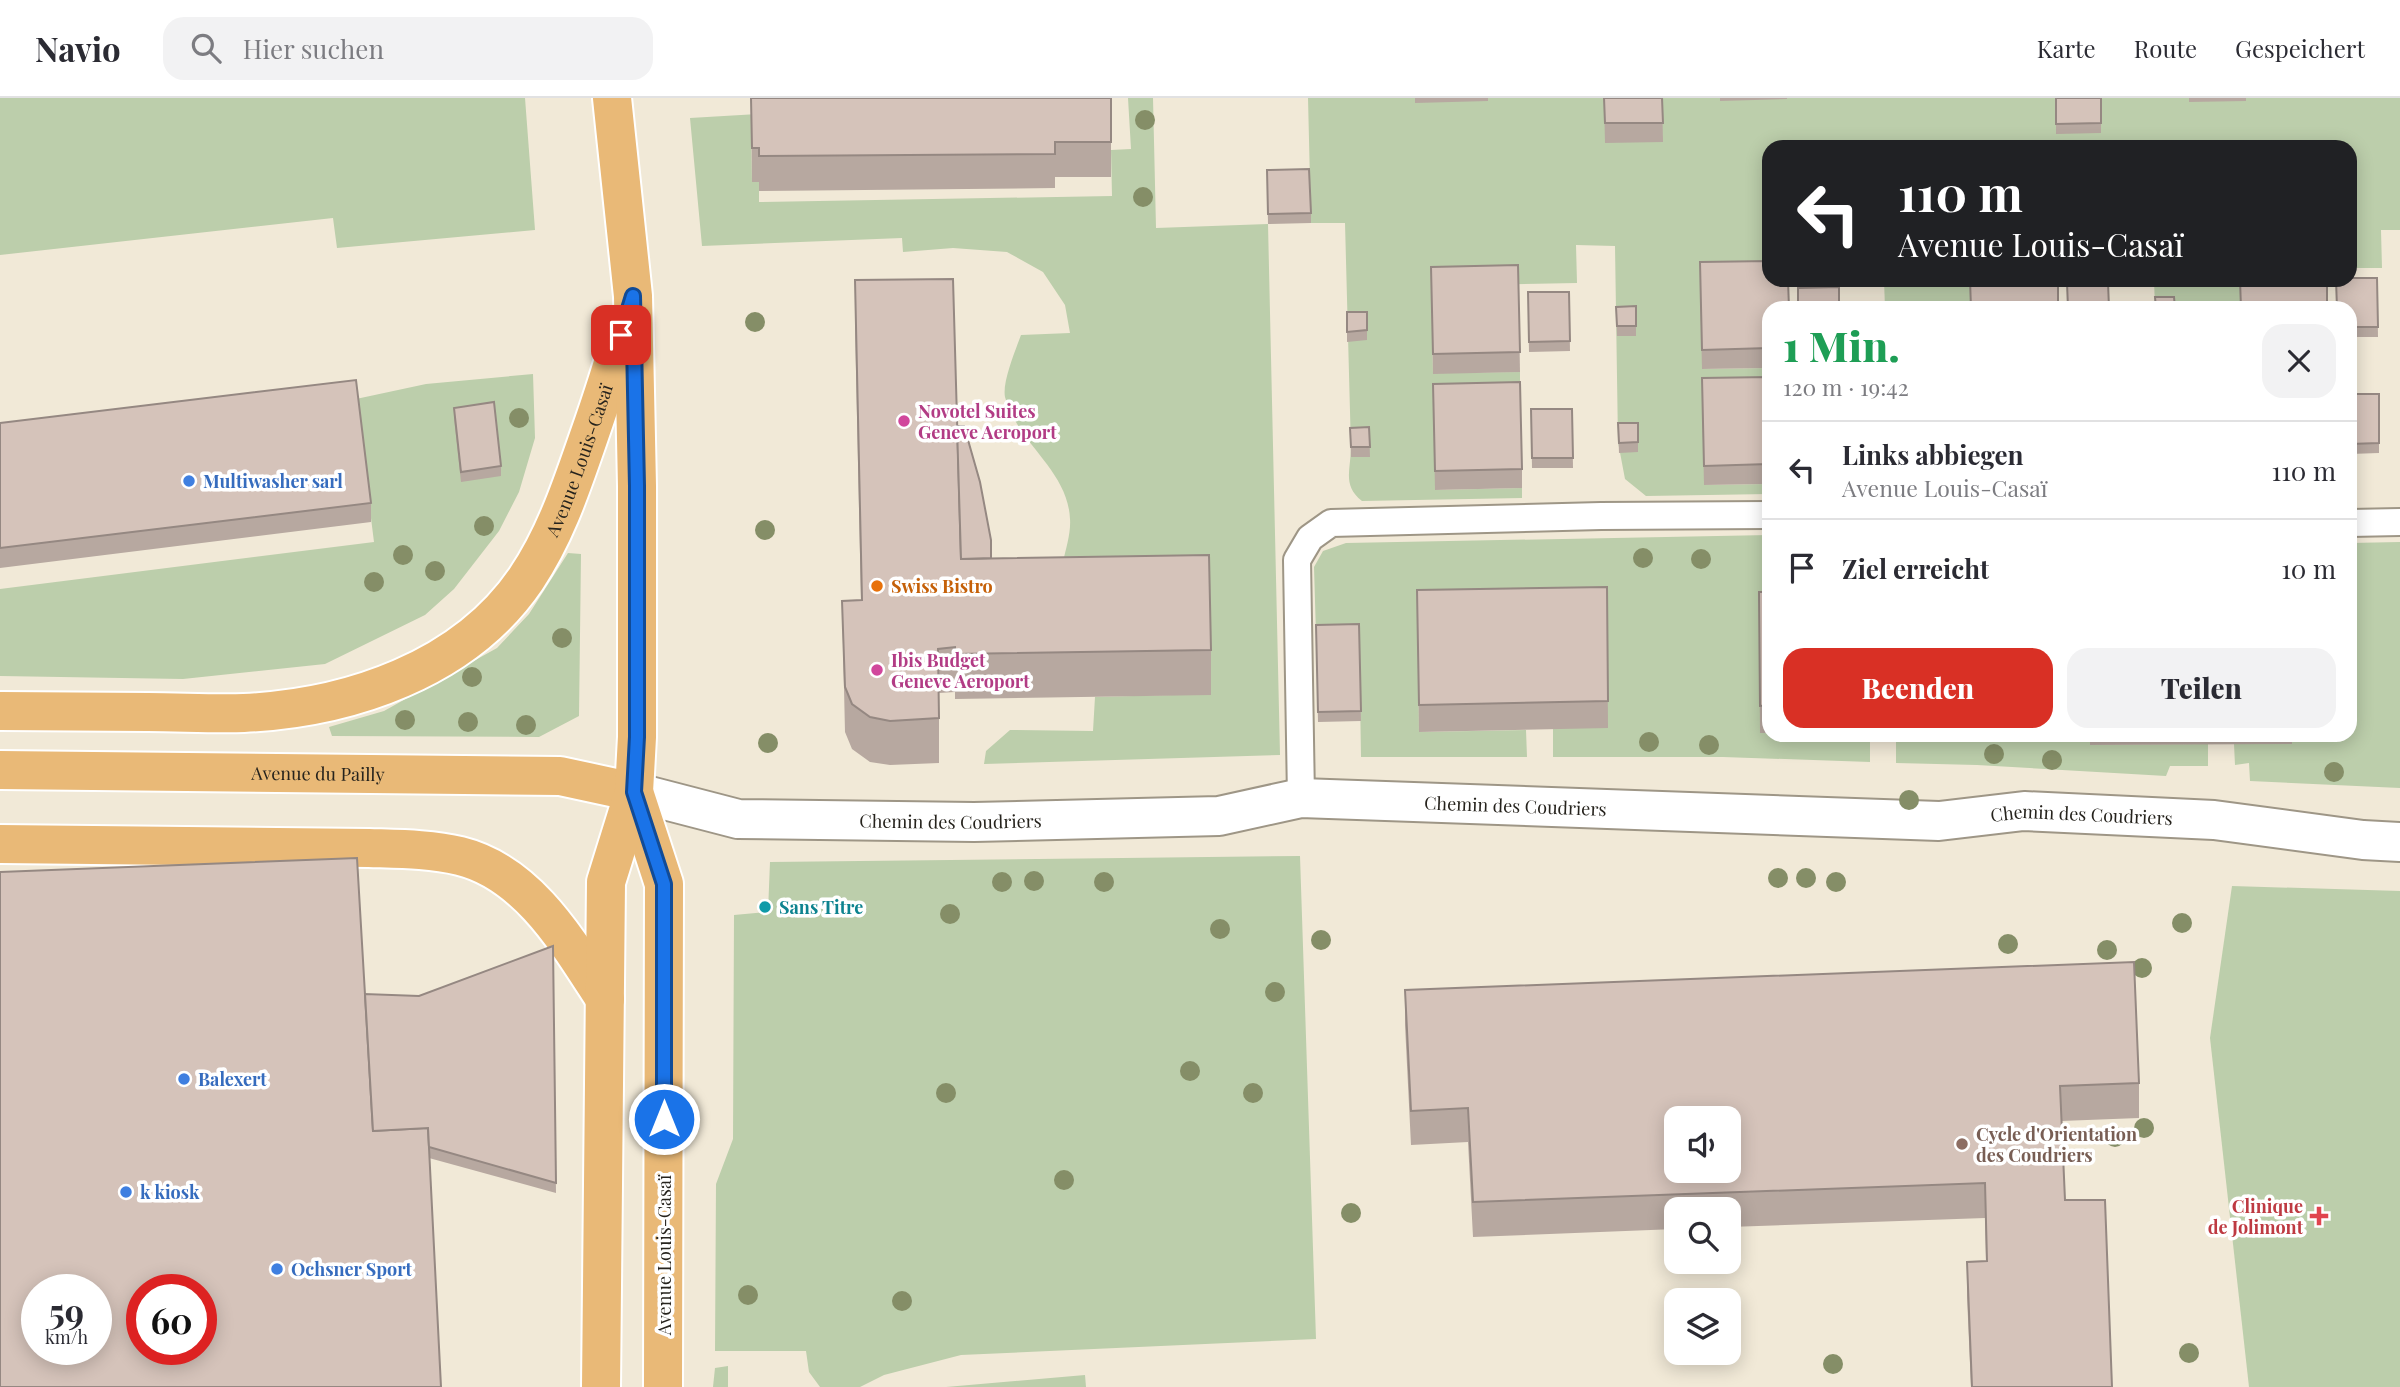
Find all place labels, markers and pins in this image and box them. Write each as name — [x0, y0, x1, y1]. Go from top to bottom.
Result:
pin — [591, 305, 651, 365]
place label: Novotel Suites Geneve Aeroport — [918, 399, 1057, 444]
marker: Novotel Suites Geneve Aeroport — [896, 413, 912, 429]
place label: Multiwasher sarl — [203, 469, 343, 493]
marker: Multiwasher sarl — [181, 473, 197, 489]
place label: Swiss Bistro — [891, 574, 993, 598]
marker: Swiss Bistro — [869, 578, 885, 594]
place label: Ibis Budget Geneve Aeroport — [891, 648, 1030, 693]
marker: Ibis Budget Geneve Aeroport — [869, 662, 885, 678]
place label: Sans Titre — [779, 895, 863, 919]
marker: Sans Titre — [757, 899, 773, 915]
place label: Balexert — [198, 1067, 267, 1091]
marker: Balexert — [176, 1071, 192, 1087]
place label: Cycle d'Orientation des Coudriers — [1976, 1122, 2137, 1167]
marker: Cycle d'Orientation des Coudriers — [1954, 1136, 1970, 1152]
place label: k kiosk — [140, 1180, 200, 1204]
marker: k kiosk — [118, 1184, 134, 1200]
place label: Clinique de Jolimont — [2208, 1194, 2304, 1239]
marker: Clinique de Jolimont — [2309, 1206, 2329, 1226]
place label: Ochsner Sport — [291, 1257, 413, 1281]
marker: Ochsner Sport — [269, 1261, 285, 1277]

